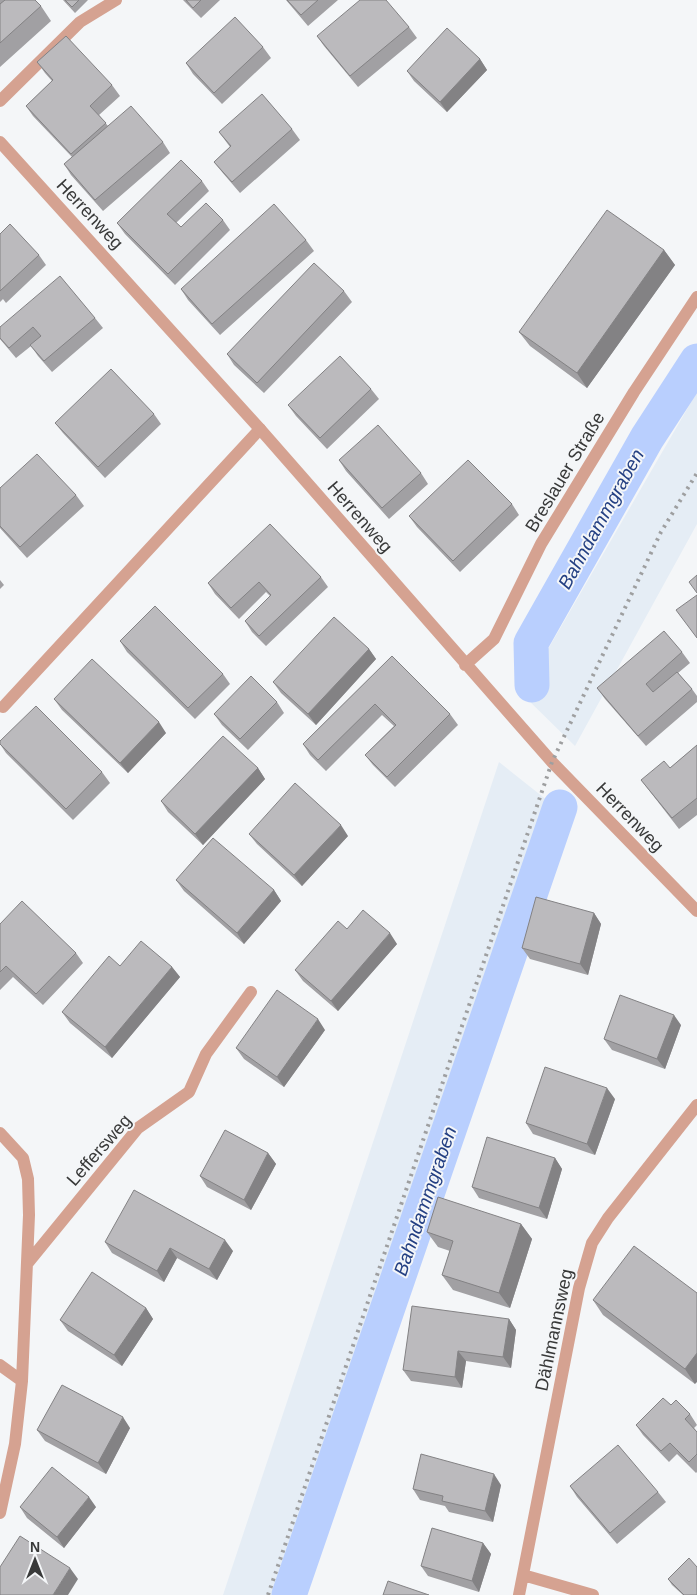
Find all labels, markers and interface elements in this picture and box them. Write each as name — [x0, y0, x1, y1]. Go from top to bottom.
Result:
street label: Herrenweg — [53, 175, 127, 253]
street label: Breslauer Straße — [521, 409, 609, 535]
water label: Bahndammgraben — [554, 446, 648, 592]
street label: Herrenweg — [324, 477, 396, 557]
street label: Herrenweg — [592, 778, 668, 856]
street label: Leffersweg — [63, 1110, 135, 1190]
water label: Bahndammgraben — [390, 1124, 460, 1278]
street label: Dählmannsweg — [531, 1267, 577, 1393]
north arrow — [10, 1535, 60, 1585]
text: N — [30, 1539, 40, 1555]

